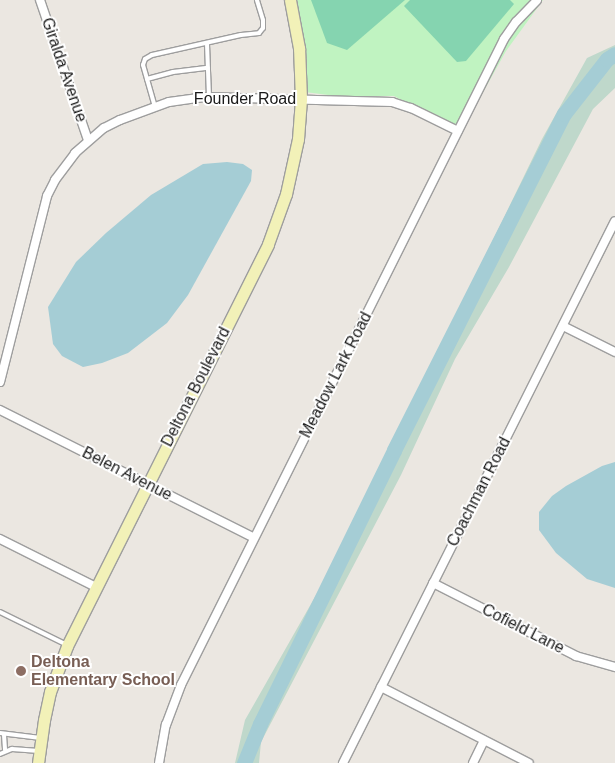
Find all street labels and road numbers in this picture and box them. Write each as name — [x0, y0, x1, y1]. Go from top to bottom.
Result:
street label: Giralda Avenue — [37, 15, 91, 125]
street label: Founder Road — [194, 89, 296, 109]
street label: Meadow Lark Road — [296, 309, 376, 441]
street label: Deltona Boulevard — [158, 324, 234, 450]
street label: Coachman Road — [443, 434, 515, 550]
street label: Belen Avenue — [78, 443, 176, 505]
street label: Cofield Lane — [479, 600, 567, 658]

